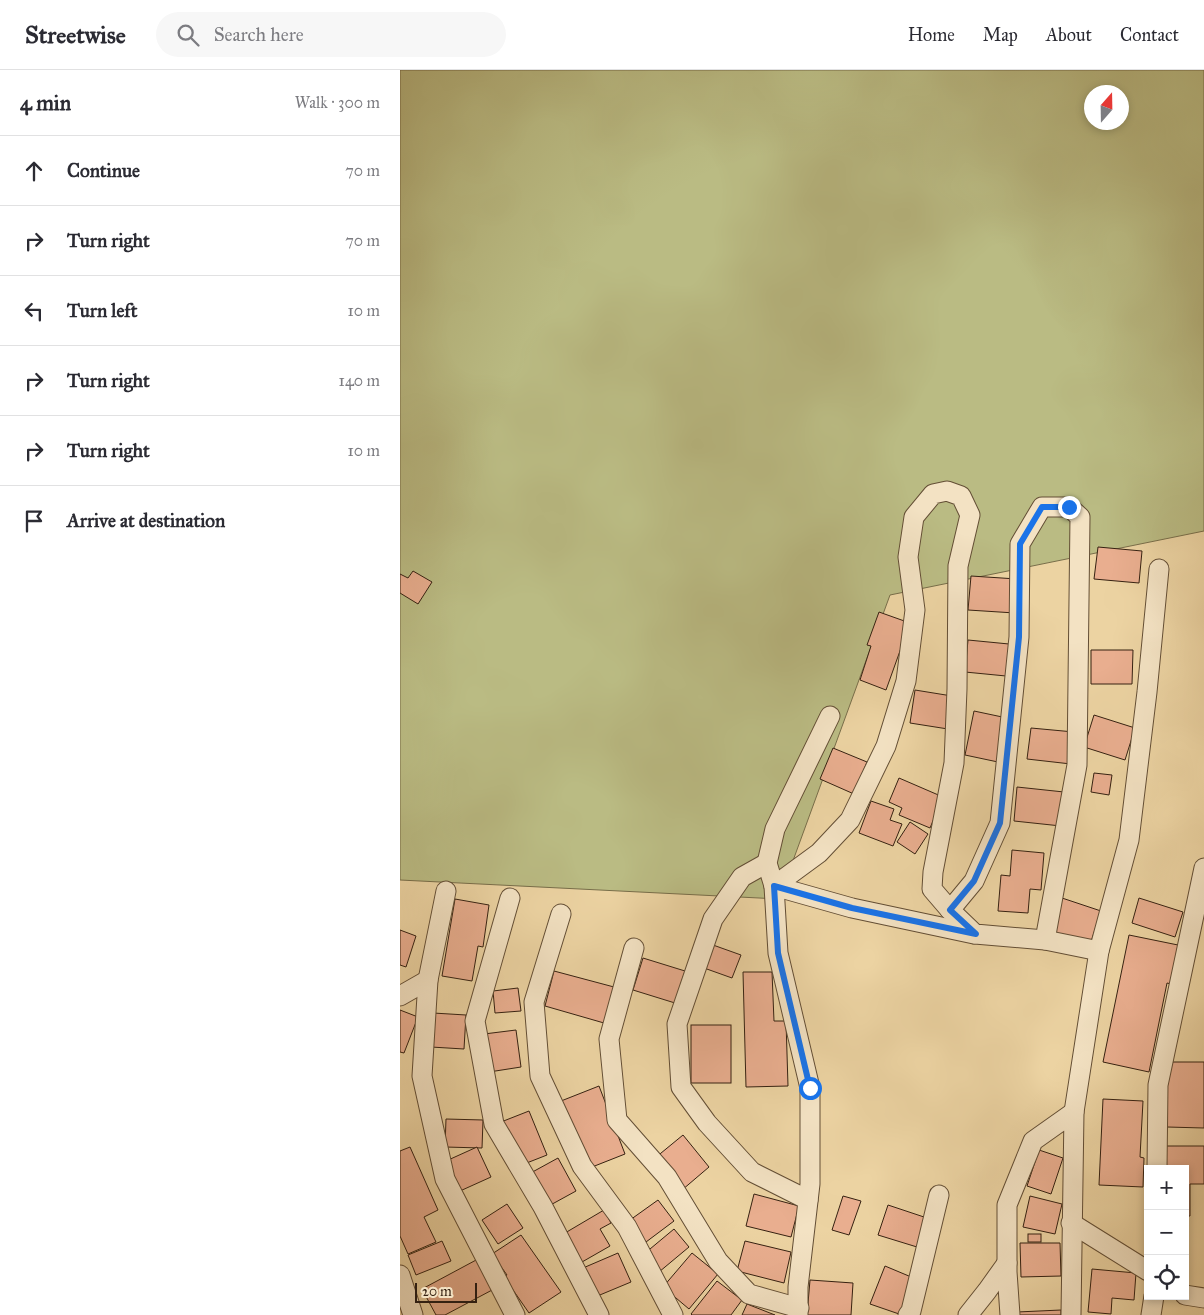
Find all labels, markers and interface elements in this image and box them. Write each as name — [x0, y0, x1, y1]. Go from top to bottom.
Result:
search box — [156, 12, 506, 57]
text: Streetwise — [25, 20, 126, 50]
icon: search — [174, 21, 202, 49]
text: Search here — [214, 23, 304, 46]
text: Home — [908, 24, 955, 46]
text: Map — [983, 24, 1018, 46]
text: About — [1046, 24, 1092, 46]
text: Contact — [1120, 24, 1179, 46]
north arrow — [1084, 85, 1129, 130]
text: 4 min — [20, 90, 71, 116]
text: Walk · 300 m — [295, 93, 380, 112]
icon: ahead — [20, 157, 48, 185]
text: Continue — [67, 159, 140, 182]
text: 70 m — [345, 161, 380, 180]
icon: right — [20, 227, 48, 255]
text: Turn right — [67, 229, 150, 252]
text: 70 m — [345, 231, 380, 250]
icon: left — [20, 297, 48, 325]
text: Turn left — [67, 299, 137, 322]
text: 10 m — [348, 301, 380, 320]
icon: right — [20, 367, 48, 395]
text: Turn right — [67, 369, 150, 392]
text: 140 m — [339, 371, 380, 390]
icon: right — [20, 437, 48, 465]
text: Turn right — [67, 439, 150, 462]
text: 10 m — [348, 441, 380, 460]
route end — [1058, 496, 1081, 519]
icon: arrive — [20, 507, 48, 535]
text: Arrive at destination — [67, 509, 225, 532]
route start — [799, 1077, 822, 1100]
map controls — [1144, 1165, 1189, 1300]
button: + — [1144, 1165, 1189, 1210]
button: − — [1144, 1210, 1189, 1255]
button: locate — [1144, 1255, 1189, 1300]
scale bar — [415, 1280, 478, 1303]
text: 20 m — [422, 1283, 452, 1300]

